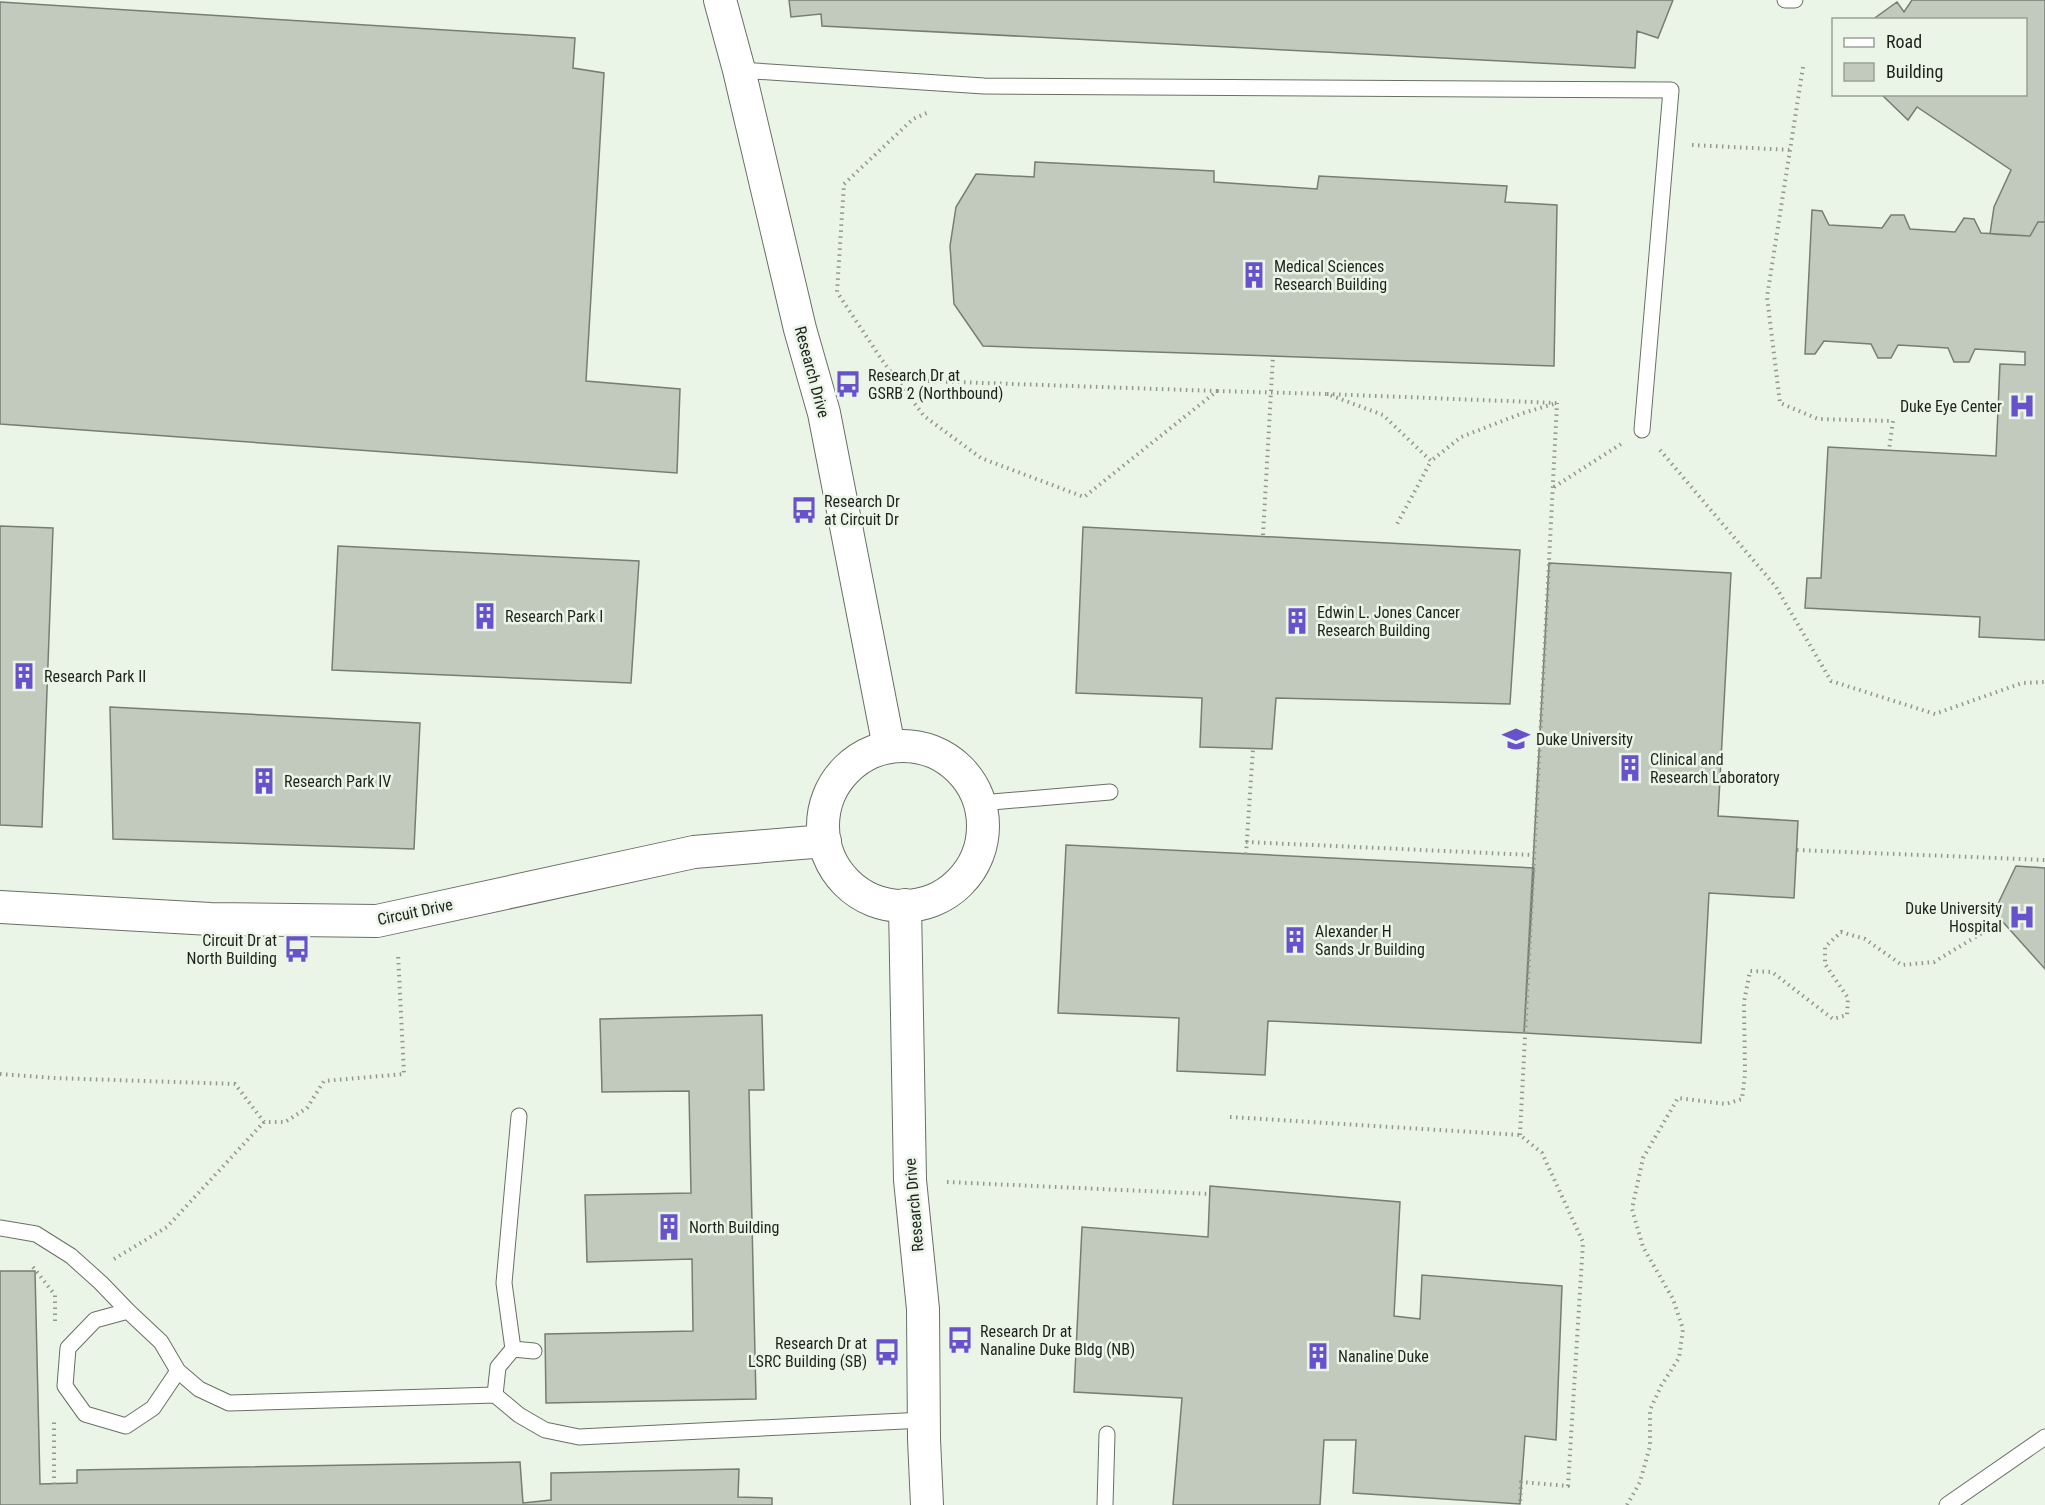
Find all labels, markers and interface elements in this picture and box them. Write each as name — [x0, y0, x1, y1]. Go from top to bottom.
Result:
legend — [1832, 18, 2027, 96]
text: Road — [1886, 31, 1922, 52]
text: Building — [1886, 61, 1943, 82]
place label: Medical Sciences Research Building — [1274, 257, 1387, 294]
building icon: Medical Sciences Research Building — [1239, 260, 1269, 290]
street label: Research Drive — [791, 324, 833, 420]
place label: Research Dr at GSRB 2 (Northbound) — [868, 366, 1003, 403]
bus stop icon: Research Dr at GSRB 2 (Northbound) — [833, 369, 863, 399]
hospital icon: Duke Eye Center — [2007, 391, 2037, 421]
place label: Duke Eye Center — [1900, 397, 2002, 416]
place label: Research Dr at Circuit Dr — [824, 492, 900, 529]
bus stop icon: Research Dr at Circuit Dr — [789, 495, 819, 525]
building icon: Research Park I — [470, 601, 500, 631]
place label: Edwin L. Jones Cancer Research Building — [1317, 603, 1460, 640]
building icon: Edwin L. Jones Cancer Research Building — [1282, 606, 1312, 636]
place label: Research Park I — [505, 607, 603, 626]
building icon: Research Park II — [9, 661, 39, 691]
place label: Research Park II — [44, 667, 146, 686]
school or university icon: Duke University — [1501, 724, 1531, 754]
place label: Duke University — [1536, 730, 1633, 749]
place label: Clinical and Research Laboratory — [1650, 750, 1780, 787]
building icon: Clinical and Research Laboratory — [1615, 753, 1645, 783]
building icon: Research Park IV — [249, 766, 279, 796]
place label: Research Park IV — [284, 772, 391, 791]
street label: Circuit Drive — [376, 895, 454, 929]
place label: Duke University Hospital — [1905, 899, 2002, 936]
hospital icon: Duke University Hospital — [2007, 902, 2037, 932]
place label: Alexander H Sands Jr Building — [1315, 922, 1425, 959]
building icon: Alexander H Sands Jr Building — [1280, 925, 1310, 955]
place label: Circuit Dr at North Building — [187, 931, 277, 968]
bus stop icon: Circuit Dr at North Building — [282, 934, 312, 964]
street label: Research Drive — [900, 1157, 928, 1253]
building icon: North Building — [654, 1212, 684, 1242]
place label: North Building — [689, 1218, 779, 1237]
place label: Research Dr at Nanaline Duke Bldg (NB) — [980, 1322, 1135, 1359]
bus stop icon: Research Dr at Nanaline Duke Bldg (NB) — [945, 1325, 975, 1355]
place label: Research Dr at LSRC Building (SB) — [748, 1334, 867, 1371]
bus stop icon: Research Dr at LSRC Building (SB) — [872, 1337, 902, 1367]
building icon: Nanaline Duke — [1303, 1341, 1333, 1371]
place label: Nanaline Duke — [1338, 1347, 1429, 1366]

